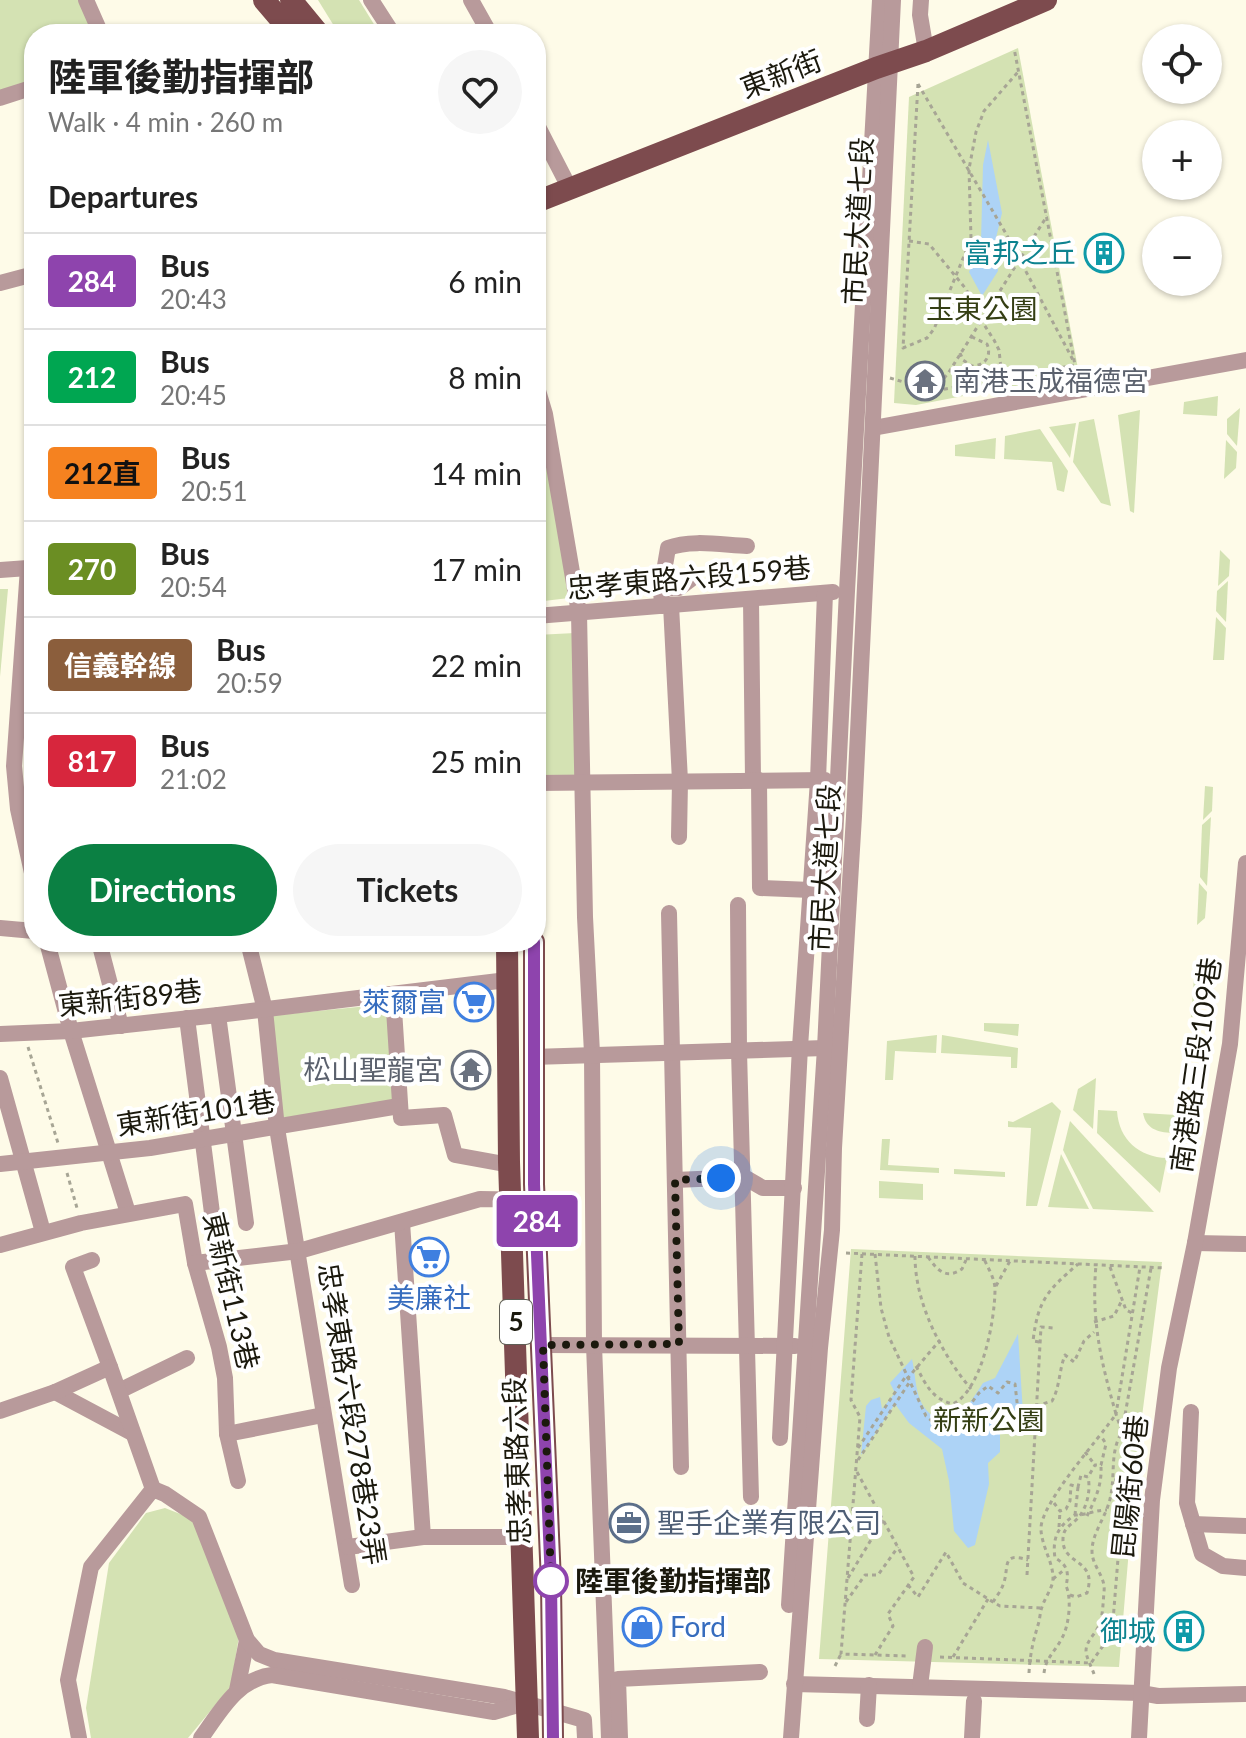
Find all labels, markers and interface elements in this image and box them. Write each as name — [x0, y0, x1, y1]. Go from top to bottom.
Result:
map controls — [1142, 24, 1222, 296]
button: locate — [1142, 24, 1222, 104]
street label: 東新街 — [735, 42, 826, 104]
button: heart — [438, 50, 522, 134]
text: 陸軍後勤指揮部 — [48, 53, 314, 99]
text: Walk · 4 min · 260 m — [48, 106, 283, 138]
button: + — [1142, 120, 1222, 200]
street label: 市民大道七段 — [836, 136, 878, 306]
text: Departures — [48, 178, 198, 214]
button: − — [1142, 216, 1222, 296]
building icon: 富邦之丘 — [1083, 232, 1125, 274]
place label: 富邦之丘 — [964, 235, 1076, 269]
text: Bus — [160, 247, 210, 283]
text: 6 min — [448, 263, 522, 299]
text: 284 — [68, 264, 116, 298]
text: 20:43 — [160, 283, 227, 315]
park label: 玉東公園 — [926, 291, 1038, 325]
text: Bus — [160, 343, 210, 379]
text: 8 min — [448, 359, 522, 395]
text: 212 — [68, 360, 116, 394]
temple icon: 南港玉成福德宮 — [904, 360, 946, 402]
place label: 南港玉成福德宮 — [953, 363, 1149, 397]
text: 20:45 — [160, 379, 227, 411]
text: Bus — [181, 439, 230, 475]
text: 14 min — [431, 455, 522, 491]
text: 212直 — [64, 456, 141, 490]
text: 20:51 — [181, 475, 248, 507]
text: Bus — [160, 535, 210, 571]
street label: 忠孝東路六段159巷 — [566, 549, 812, 605]
text: 17 min — [431, 551, 522, 587]
text: 270 — [68, 552, 116, 586]
text: 20:54 — [160, 571, 227, 603]
text: Bus — [216, 631, 266, 667]
text: 22 min — [431, 647, 522, 683]
text: 信義幹線 — [64, 648, 176, 682]
text: 20:59 — [216, 667, 283, 699]
text: Bus — [160, 727, 210, 763]
text: 25 min — [431, 743, 522, 779]
text: 817 — [68, 744, 116, 778]
text: 21:02 — [160, 763, 227, 795]
street label: 市民大道七段 — [803, 783, 845, 953]
button: Directions — [48, 844, 277, 936]
button: Tickets — [293, 844, 522, 936]
street label: 南港路三段109巷 — [1163, 955, 1227, 1175]
street label: 東新街89巷 — [56, 973, 204, 1021]
supermarket icon: 萊爾富 — [453, 981, 495, 1023]
place label: 萊爾富 — [362, 984, 446, 1018]
temple icon: 松山聖龍宮 — [450, 1049, 492, 1091]
place label: 松山聖龍宮 — [303, 1052, 443, 1086]
street label: 東新街101巷 — [114, 1083, 278, 1141]
your location — [701, 1158, 741, 1198]
line badge: 284 — [491, 1195, 583, 1247]
text: 284 — [513, 1204, 561, 1238]
street label: 東新街113巷 — [197, 1209, 267, 1373]
supermarket icon: 美廉社 — [408, 1236, 450, 1278]
street label: 忠孝東路六段278巷23弄 — [312, 1260, 394, 1567]
place label: 美廉社 — [387, 1280, 471, 1314]
road number: 5 — [500, 1300, 532, 1344]
street label: 忠孝東路六段 — [496, 1376, 536, 1546]
park label: 新新公園 — [933, 1402, 1045, 1436]
street label: 昆陽街60巷 — [1105, 1413, 1153, 1561]
office icon: 聖手企業有限公司 — [608, 1502, 650, 1544]
place label: 聖手企業有限公司 — [657, 1505, 881, 1539]
place label: 陸軍後勤指揮部 — [575, 1563, 771, 1597]
marker: 陸軍後勤指揮部 — [534, 1564, 568, 1598]
shop icon: Ford — [621, 1606, 663, 1648]
place label: Ford — [670, 1609, 726, 1643]
building icon: 御城 — [1163, 1610, 1205, 1652]
place label: 御城 — [1100, 1613, 1156, 1647]

